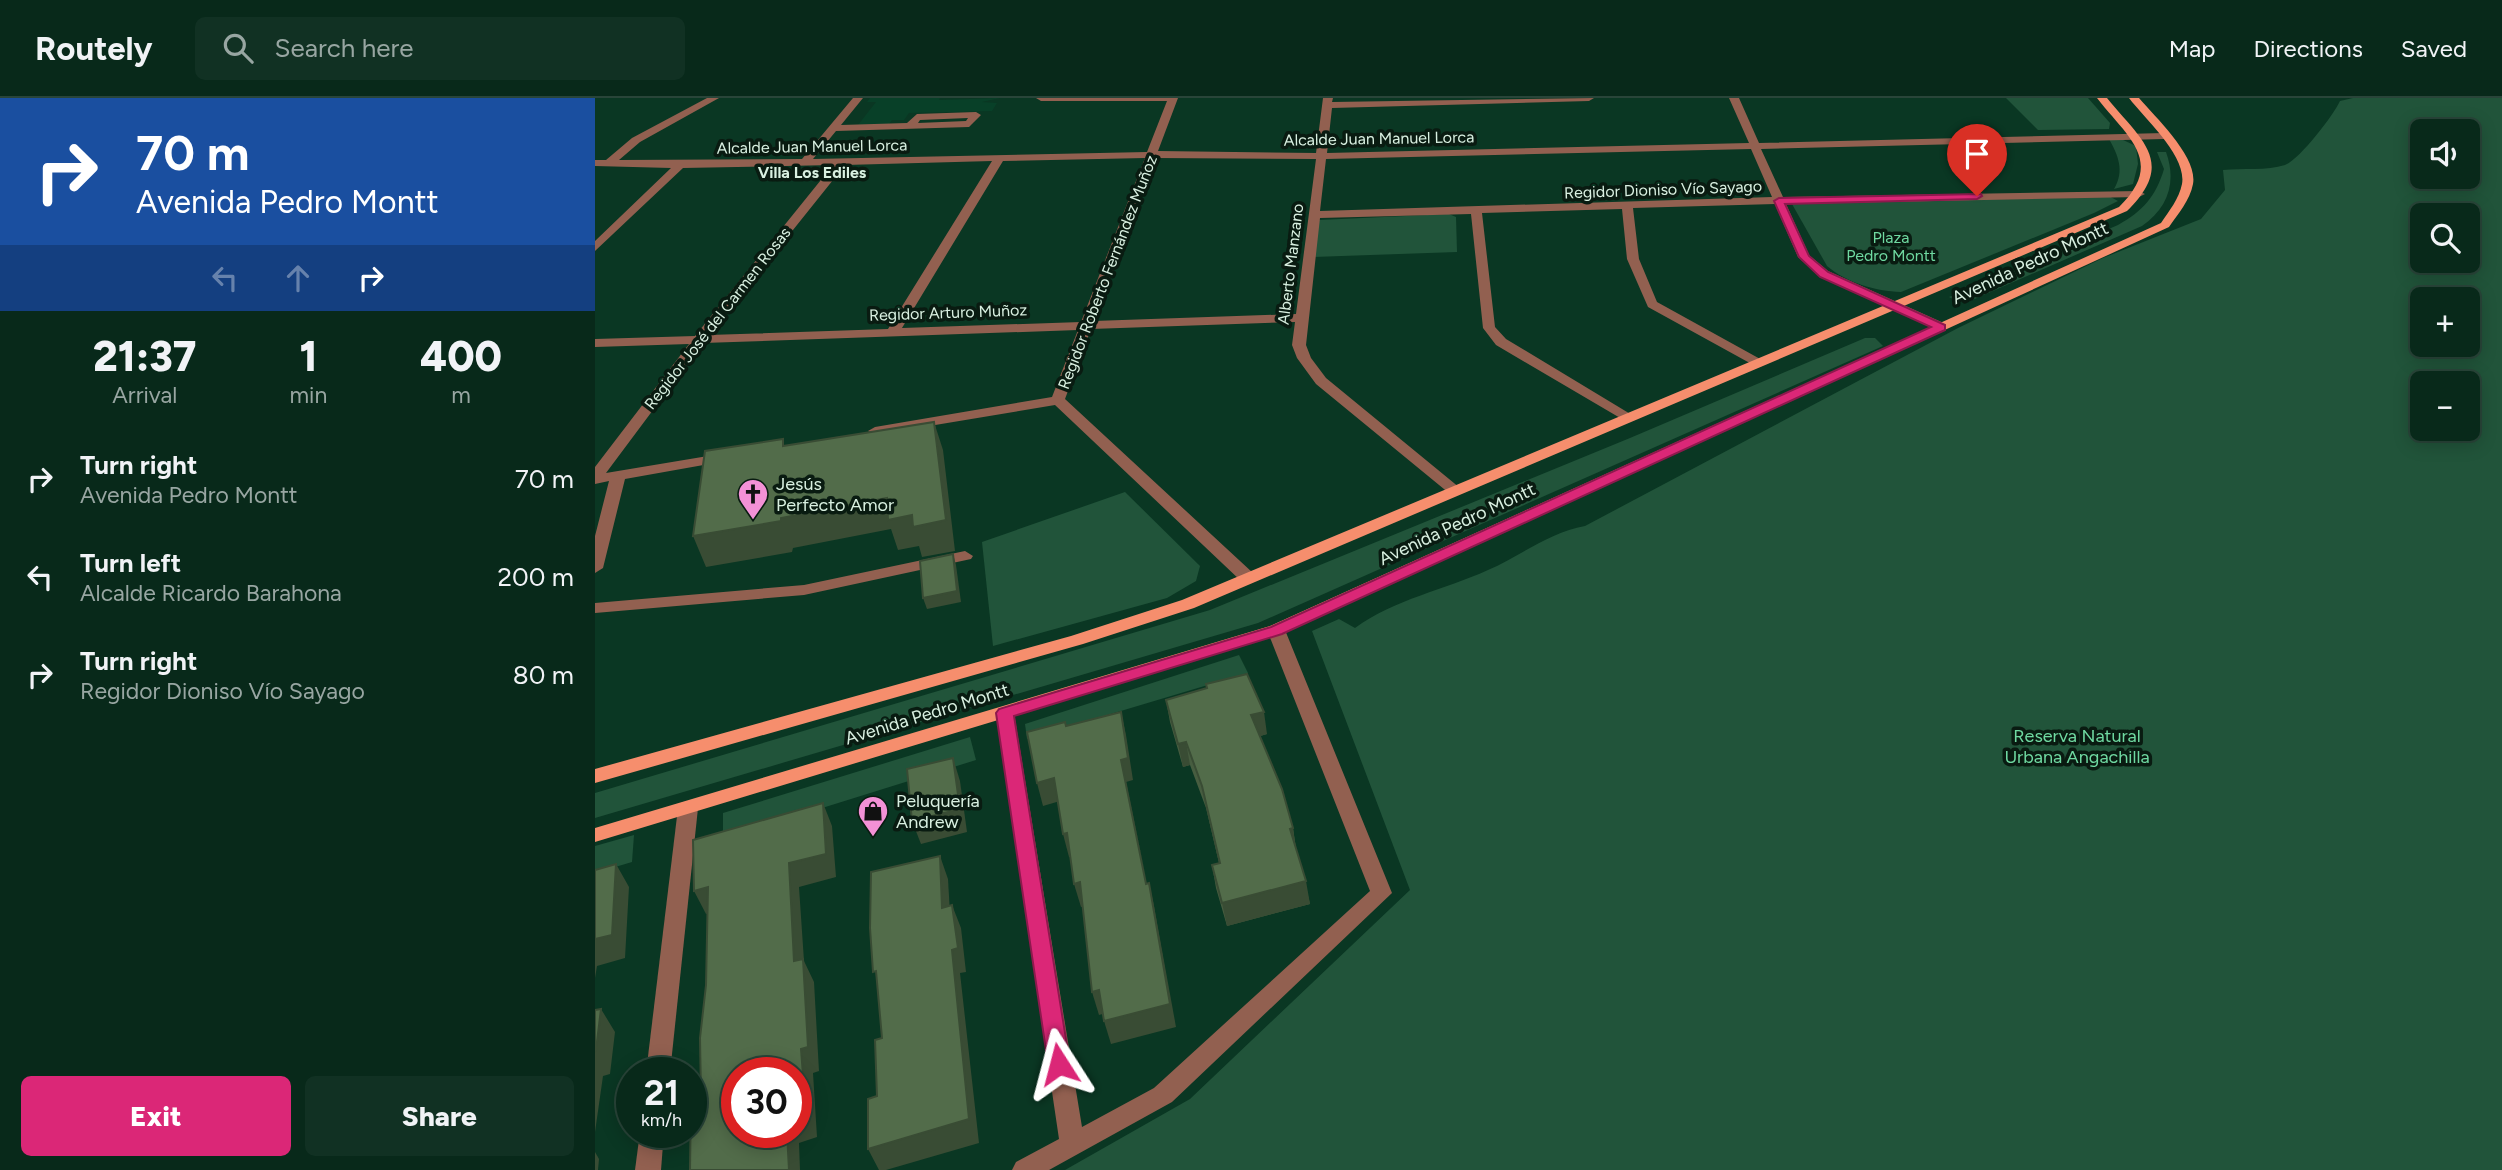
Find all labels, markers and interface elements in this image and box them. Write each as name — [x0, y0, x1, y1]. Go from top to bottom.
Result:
search box — [195, 17, 685, 80]
text: Routely — [35, 29, 153, 68]
icon: search — [219, 29, 257, 67]
text: Search here — [275, 32, 414, 64]
text: Map — [2169, 34, 2215, 63]
text: Directions — [2253, 34, 2363, 63]
text: Saved — [2401, 34, 2467, 63]
map controls — [2410, 119, 2480, 441]
button: sound — [2410, 119, 2480, 189]
text: 70 m — [136, 123, 249, 182]
pin — [1947, 124, 2007, 196]
icon: right — [21, 126, 112, 217]
street label: Alcalde Juan Manuel Lorca — [1284, 127, 1474, 150]
street label: Alcalde Juan Manuel Lorca — [717, 135, 907, 158]
icon: arrive — [1958, 135, 1996, 173]
street label: Regidor Roberto Fernández Muñoz — [1054, 152, 1161, 392]
district label: Villa Los Ediles — [758, 163, 867, 182]
street label: Regidor Dioniso Vío Sayago — [1564, 177, 1762, 202]
text: Avenida Pedro Montt — [136, 183, 439, 221]
street label: Alberto Manzano — [1274, 202, 1307, 326]
button: search — [2410, 203, 2480, 273]
street label: Avenida Pedro Montt — [1948, 217, 2112, 309]
street label: Regidor José del Carmen Rosas — [640, 223, 794, 413]
park label: Plaza Pedro Montt — [1846, 228, 1936, 265]
icon: left — [206, 259, 244, 297]
icon: ahead — [279, 259, 317, 297]
icon: right — [352, 259, 390, 297]
button: + — [2410, 287, 2480, 357]
street label: Regidor Arturo Muñoz — [869, 300, 1028, 325]
text: 21:37 — [93, 331, 197, 382]
text: 1 — [299, 331, 317, 382]
text: 400 — [420, 331, 502, 382]
button: − — [2410, 371, 2480, 441]
text: Arrival — [112, 381, 177, 409]
text: min — [290, 381, 327, 409]
text: m — [451, 381, 471, 409]
text: Turn right — [80, 449, 197, 481]
icon: right — [21, 460, 59, 498]
text: 70 m — [515, 463, 574, 495]
place label: Jesús Perfecto Amor — [776, 473, 894, 516]
church icon: Jesús Perfecto Amor — [736, 477, 770, 521]
street label: Avenida Pedro Montt — [1375, 478, 1539, 570]
text: Avenida Pedro Montt — [80, 481, 298, 509]
text: Turn left — [80, 547, 181, 579]
icon: left — [21, 558, 59, 596]
text: 200 m — [498, 561, 574, 593]
text: Alcalde Ricardo Barahona — [80, 579, 342, 607]
text: Turn right — [80, 645, 197, 677]
icon: right — [21, 656, 59, 694]
text: 80 m — [513, 659, 574, 691]
text: Regidor Dioniso Vío Sayago — [80, 677, 365, 705]
street label: Avenida Pedro Montt — [842, 679, 1012, 749]
park label: Reserva Natural Urbana Angachilla — [2004, 725, 2150, 768]
place label: Peluquería Andrew — [896, 790, 980, 833]
shop icon: Peluquería Andrew — [856, 794, 890, 838]
position arrow — [1022, 1027, 1096, 1101]
speed limit sign: 30 — [721, 1057, 812, 1148]
text: 21 — [644, 1072, 679, 1114]
button: Exit — [21, 1076, 291, 1156]
button: Share — [305, 1076, 574, 1156]
text: km/h — [641, 1109, 682, 1131]

